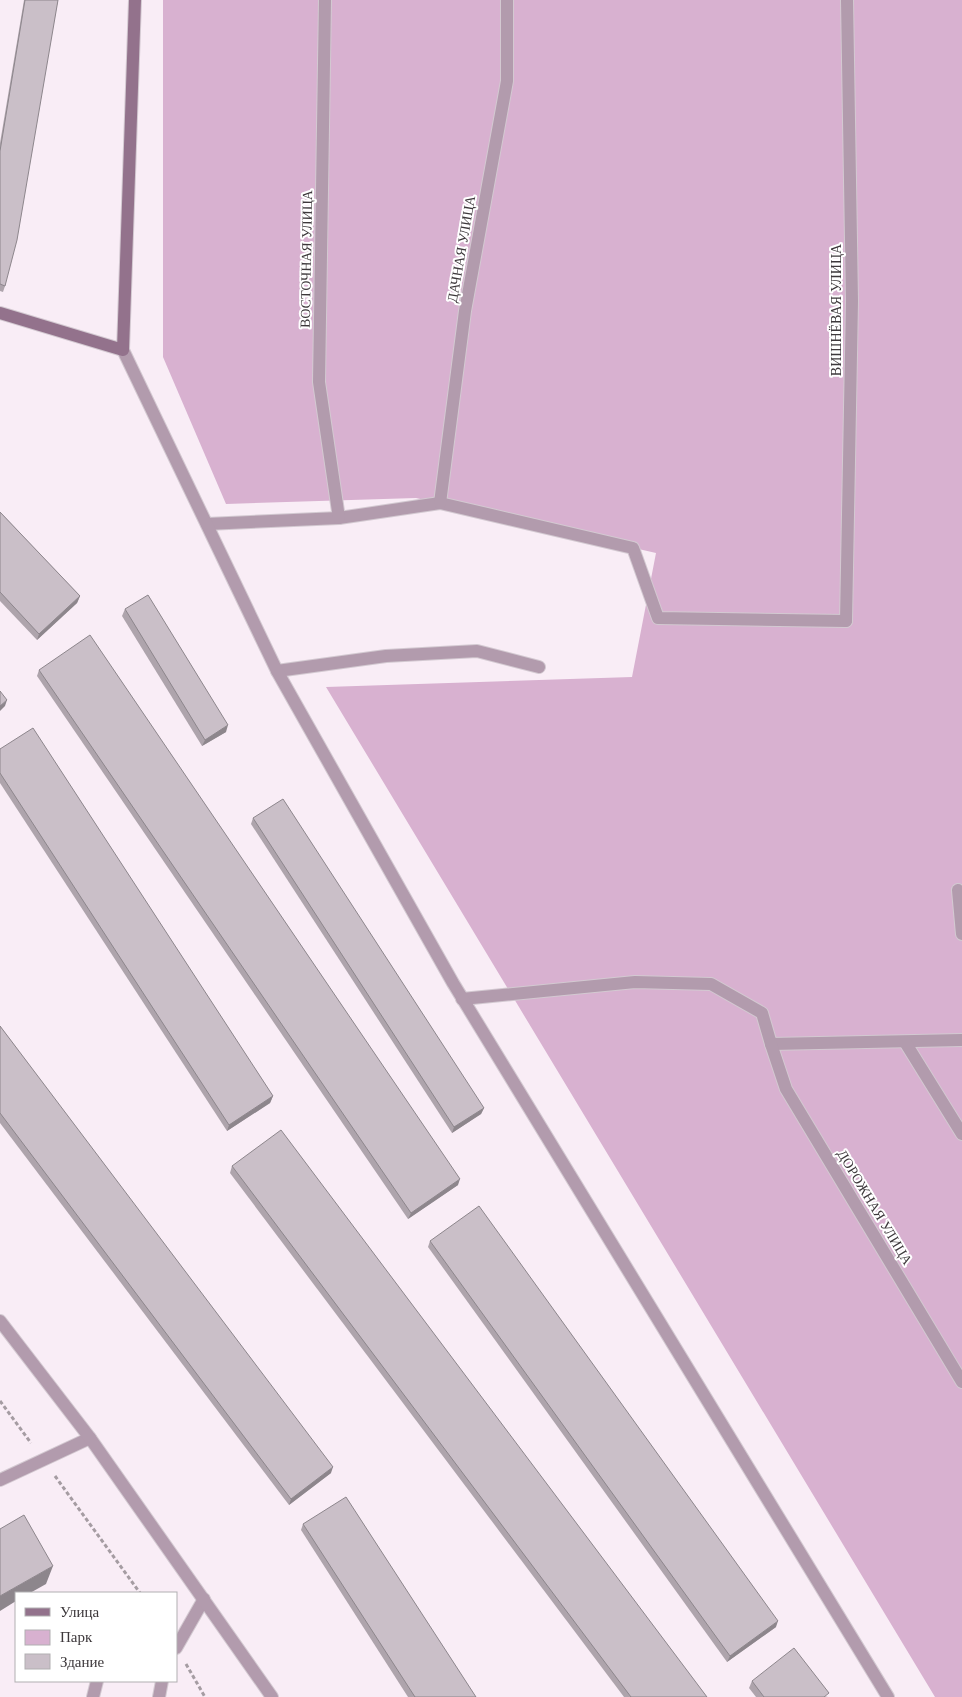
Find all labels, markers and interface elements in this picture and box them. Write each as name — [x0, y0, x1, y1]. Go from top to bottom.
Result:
street label: ВОСТОЧНАЯ УЛИЦА — [296, 189, 316, 328]
street label: ДАЧНАЯ УЛИЦА — [443, 193, 479, 304]
street label: ВИШНЁВАЯ УЛИЦА — [827, 243, 845, 376]
street label: ДОРОЖНАЯ УЛИЦА — [833, 1146, 917, 1269]
legend — [15, 1592, 178, 1682]
text: Улица — [60, 1602, 99, 1621]
text: Парк — [60, 1627, 93, 1646]
text: Здание — [60, 1652, 104, 1671]

